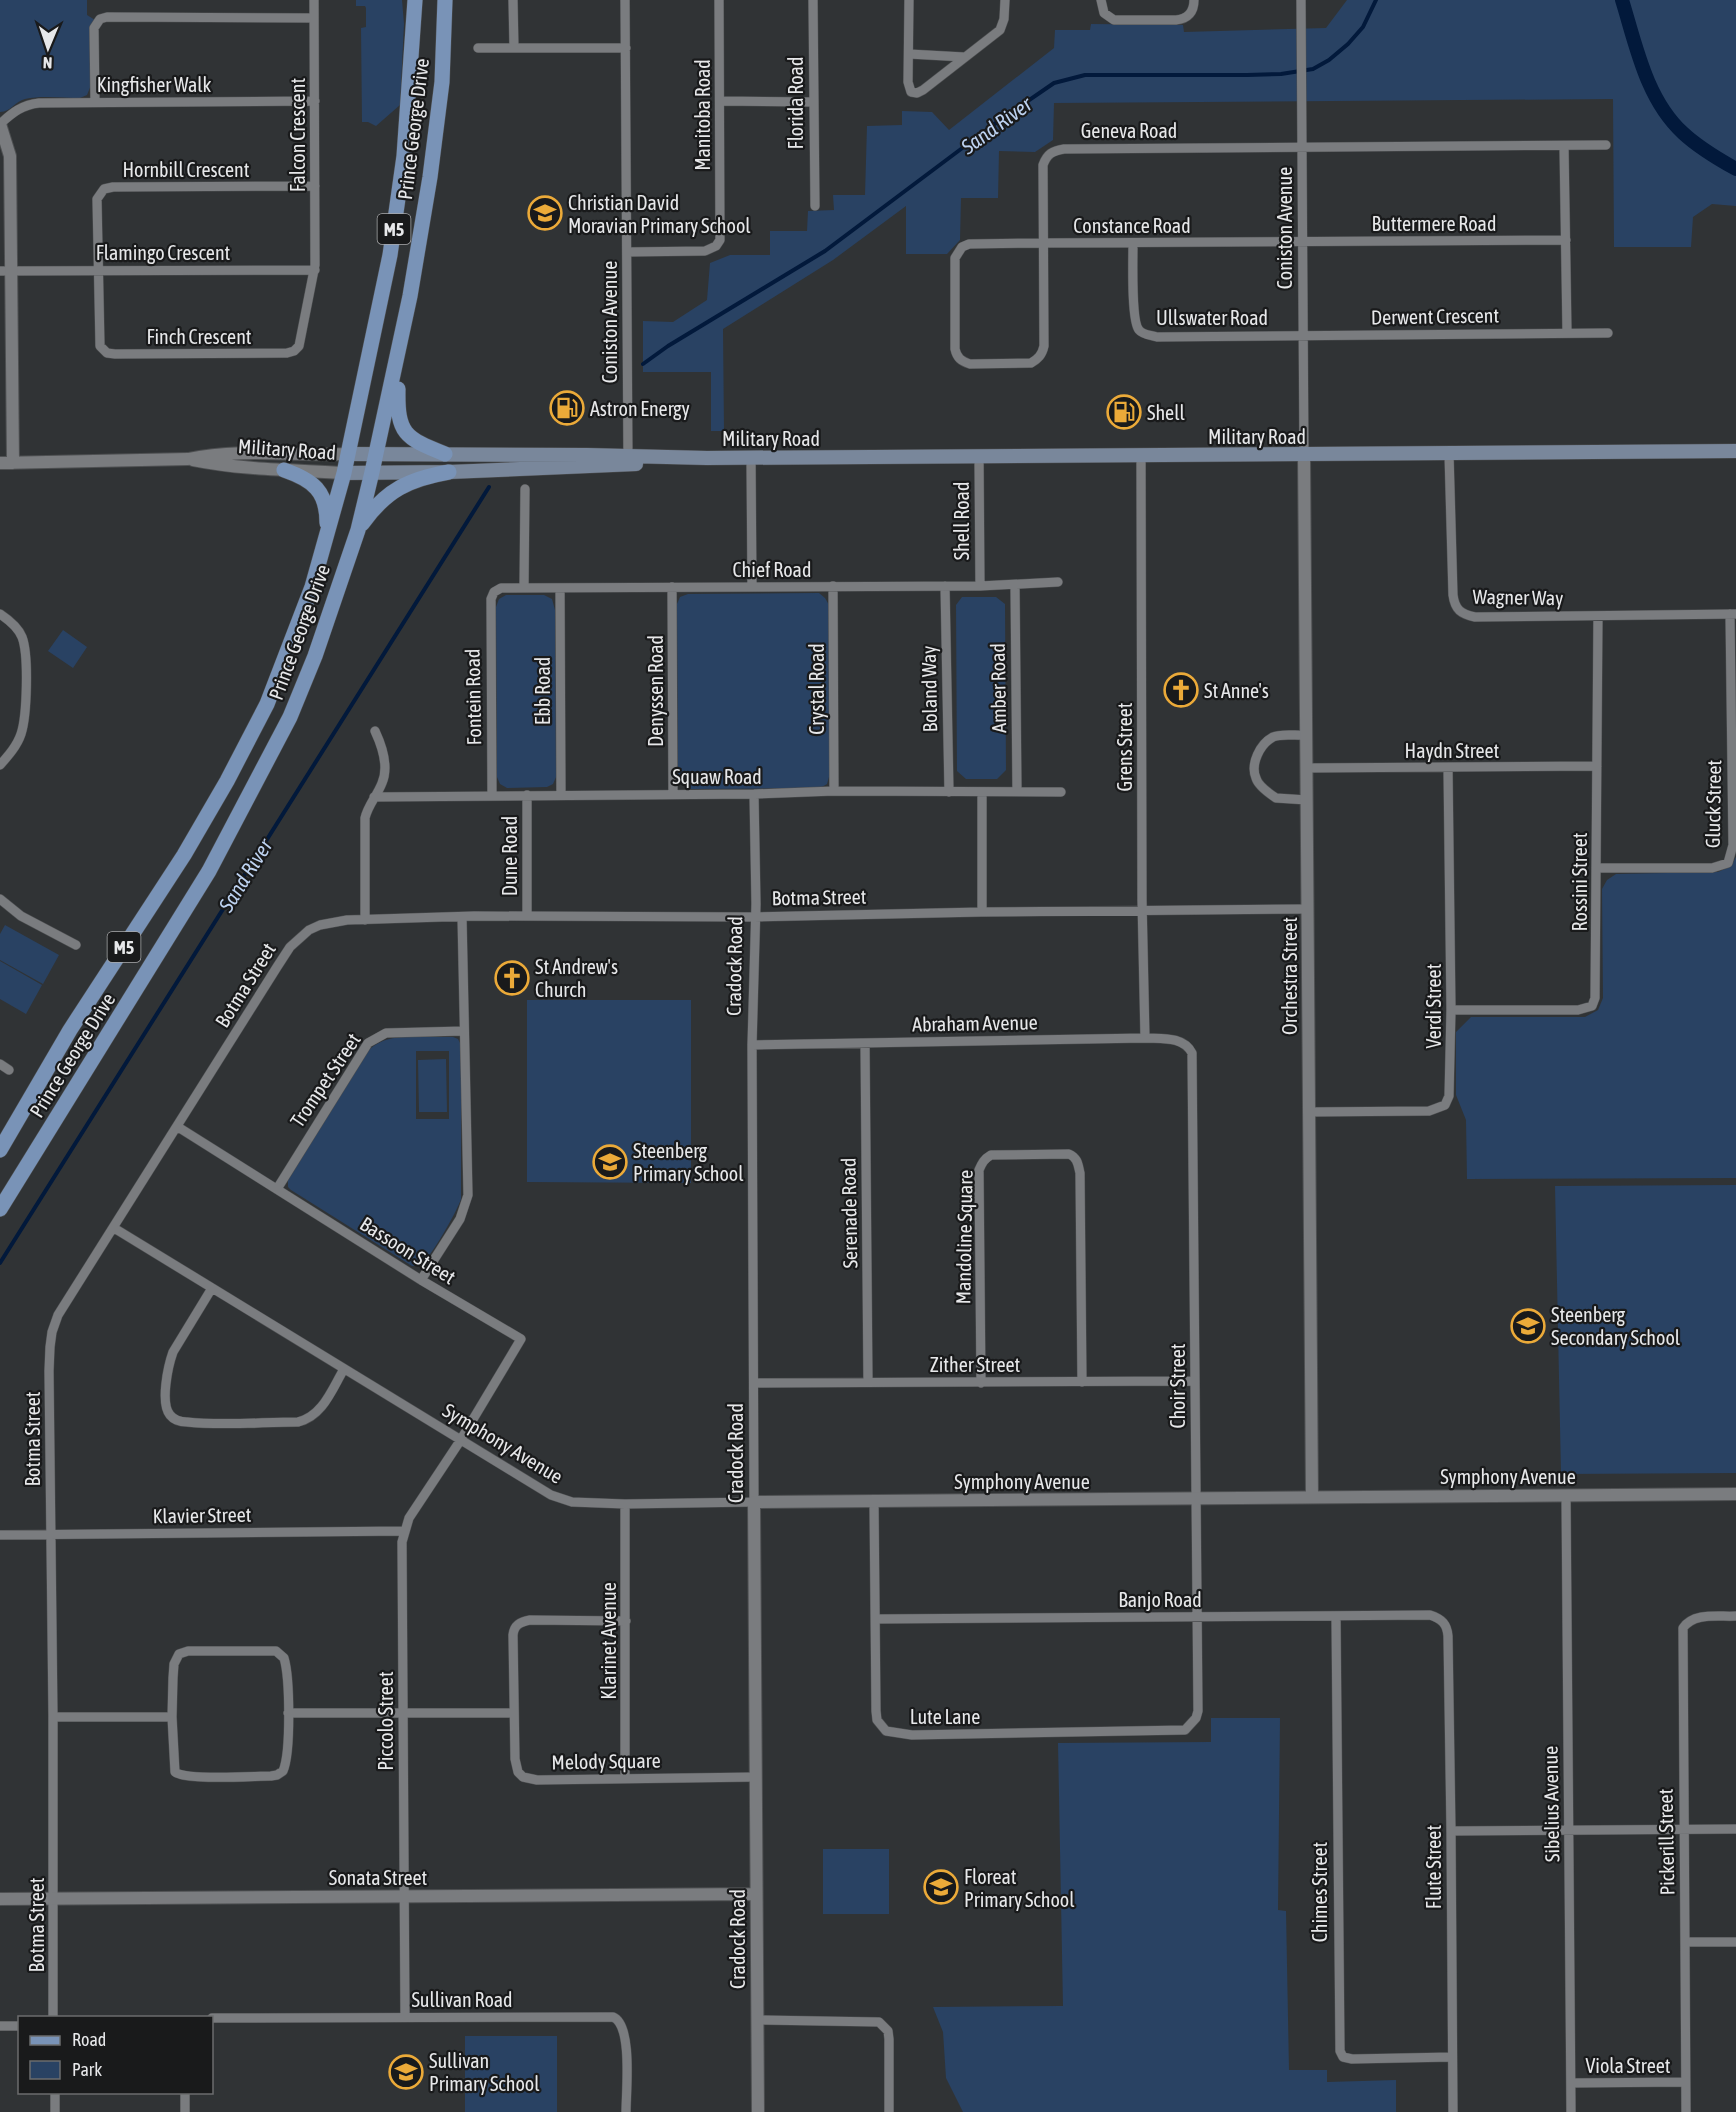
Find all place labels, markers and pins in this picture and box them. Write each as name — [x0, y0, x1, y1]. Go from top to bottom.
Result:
place label: Christian David Moravian Primary School — [568, 191, 751, 237]
school or university icon: Christian David Moravian Primary School — [527, 195, 563, 231]
fuel station icon: Astron Energy — [549, 390, 585, 426]
fuel station icon: Shell — [1106, 394, 1142, 430]
place label: Astron Energy — [590, 397, 690, 420]
place label: Shell — [1147, 401, 1185, 424]
church icon: St Anne's — [1163, 672, 1199, 708]
place label: St Anne's — [1204, 679, 1269, 702]
place label: St Andrew's Church — [535, 955, 618, 1001]
church icon: St Andrew's Church — [494, 960, 530, 996]
place label: Steenberg Primary School — [633, 1139, 744, 1185]
school or university icon: Steenberg Primary School — [592, 1144, 628, 1180]
place label: Steenberg Secondary School — [1551, 1303, 1681, 1349]
school or university icon: Steenberg Secondary School — [1510, 1308, 1546, 1344]
place label: Floreat Primary School — [964, 1865, 1075, 1911]
school or university icon: Floreat Primary School — [923, 1869, 959, 1905]
place label: Sullivan Primary School — [429, 2049, 540, 2095]
school or university icon: Sullivan Primary School — [388, 2054, 424, 2090]

